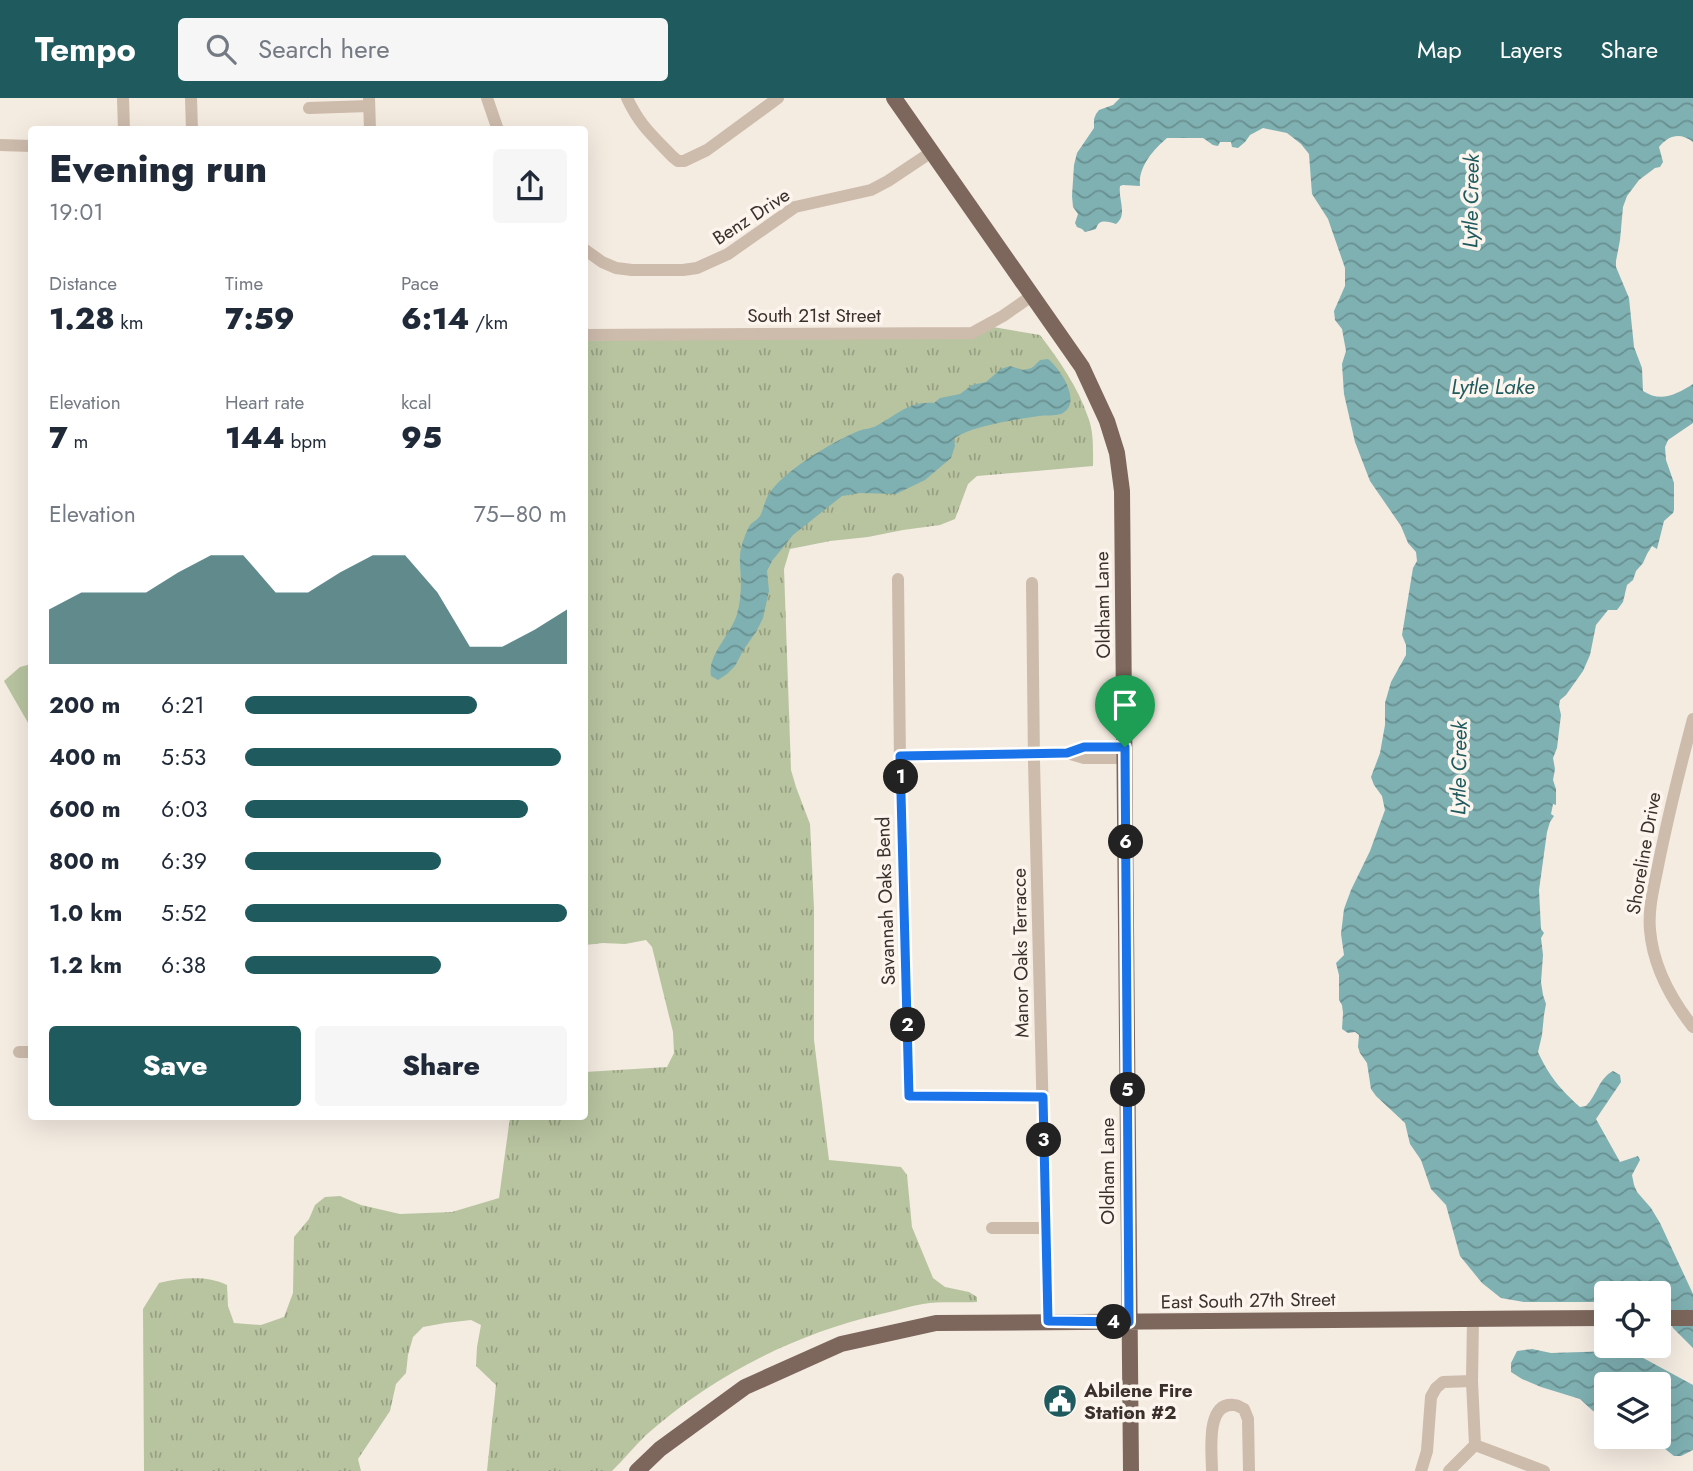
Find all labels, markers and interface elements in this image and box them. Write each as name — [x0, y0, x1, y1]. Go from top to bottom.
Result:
search box — [178, 18, 668, 81]
text: Tempo — [35, 26, 136, 73]
icon: search — [202, 30, 240, 68]
text: Search here — [258, 30, 390, 68]
text: Map — [1417, 32, 1462, 67]
text: Layers — [1500, 32, 1562, 67]
text: Share — [1600, 32, 1658, 67]
text: Evening run — [49, 141, 267, 196]
button: share — [493, 149, 567, 223]
water label: Lytle Creek — [1455, 153, 1487, 248]
street label: Benz Drive — [707, 181, 795, 251]
text: 19:01 — [49, 195, 104, 229]
text: Distance — [49, 270, 117, 297]
text: Time — [225, 270, 263, 297]
text: Pace — [401, 270, 439, 297]
text: 1.28 — [49, 297, 115, 340]
text: 7:59 — [225, 297, 295, 340]
text: 6:14 — [401, 297, 470, 340]
street label: South 21st Street — [747, 302, 881, 329]
text: km — [115, 309, 144, 336]
text: /km — [470, 309, 508, 336]
water label: Lytle Lake — [1451, 372, 1535, 402]
text: Elevation — [49, 389, 121, 416]
text: Heart rate — [225, 389, 304, 416]
text: kcal — [401, 389, 432, 416]
text: 7 — [49, 416, 68, 459]
text: 144 — [225, 416, 285, 459]
text: 95 — [401, 416, 442, 459]
text: m — [68, 428, 88, 455]
text: bpm — [285, 428, 327, 455]
text: Elevation — [49, 497, 136, 531]
text: 75–80 m — [474, 497, 567, 531]
street label: Oldham Lane — [1088, 551, 1117, 659]
pin — [1095, 675, 1155, 747]
icon: arrive — [1106, 686, 1144, 724]
text: 200 m — [49, 688, 120, 722]
text: 6:21 — [161, 688, 205, 722]
water label: Lytle Creek — [1443, 720, 1475, 815]
text: 400 m — [49, 740, 121, 774]
text: 5:53 — [161, 740, 206, 774]
pin: 1 — [884, 760, 918, 794]
text: 1 — [896, 763, 905, 790]
street label: Shoreline Drive — [1619, 790, 1668, 916]
text: 600 m — [49, 792, 121, 826]
text: 6:03 — [161, 792, 208, 826]
street label: Savannah Oaks Bend — [869, 816, 902, 986]
pin: 6 — [1108, 824, 1144, 860]
text: 6 — [1119, 828, 1132, 855]
text: 800 m — [49, 844, 120, 878]
text: 6:39 — [161, 844, 207, 878]
street label: Manor Oaks Terracce — [1006, 868, 1035, 1038]
text: 1.0 km — [49, 896, 122, 930]
text: 5:52 — [161, 896, 207, 930]
text: 1.2 km — [49, 948, 122, 982]
text: 6:38 — [161, 948, 206, 982]
pin: 2 — [890, 1007, 926, 1042]
text: 2 — [901, 1011, 914, 1038]
button: Save — [49, 1026, 301, 1106]
button: Share — [315, 1026, 567, 1106]
pin: 5 — [1110, 1072, 1146, 1108]
text: 5 — [1121, 1076, 1134, 1103]
street label: Oldham Lane — [1094, 1117, 1121, 1225]
pin: 3 — [1026, 1122, 1062, 1158]
text: 3 — [1038, 1126, 1049, 1153]
map controls — [1594, 1281, 1671, 1449]
button: locate — [1594, 1281, 1671, 1358]
street label: East South 27th Street — [1160, 1285, 1336, 1316]
pin: 4 — [1096, 1304, 1132, 1340]
text: 4 — [1107, 1308, 1120, 1335]
button: layers — [1594, 1372, 1671, 1449]
place label: Abilene Fire Station #2 — [1083, 1377, 1193, 1426]
public building icon: Abilene Fire Station #2 — [1041, 1382, 1079, 1420]

